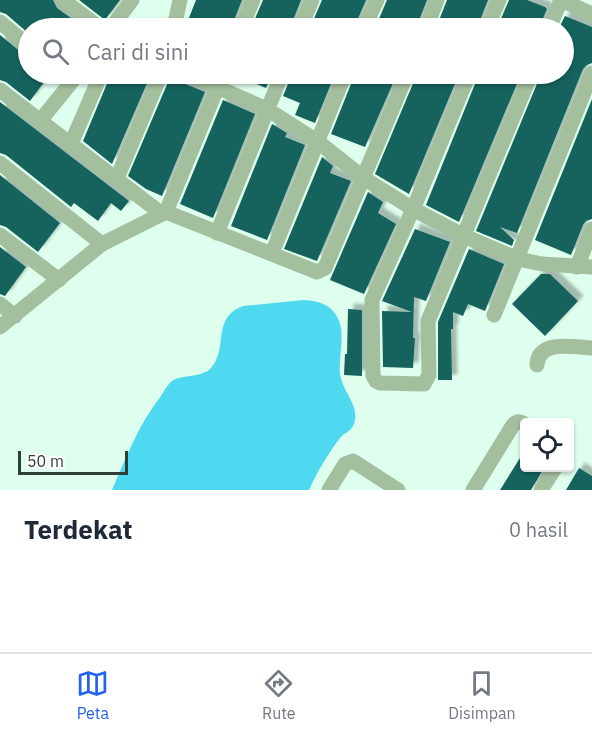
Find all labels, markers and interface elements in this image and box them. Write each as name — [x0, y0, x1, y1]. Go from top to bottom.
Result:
search box — [18, 18, 574, 84]
icon: search — [39, 35, 72, 68]
text: Cari di sini — [87, 37, 189, 66]
map controls — [520, 418, 574, 472]
button: locate — [520, 418, 574, 472]
scale bar — [18, 448, 128, 476]
text: 50 m — [27, 451, 64, 471]
text: Terdekat — [24, 512, 133, 546]
text: 0 hasil — [509, 516, 568, 543]
tab: Peta — [76, 667, 109, 723]
tab: Rute — [262, 667, 296, 723]
tab: Disimpan — [448, 667, 516, 723]

